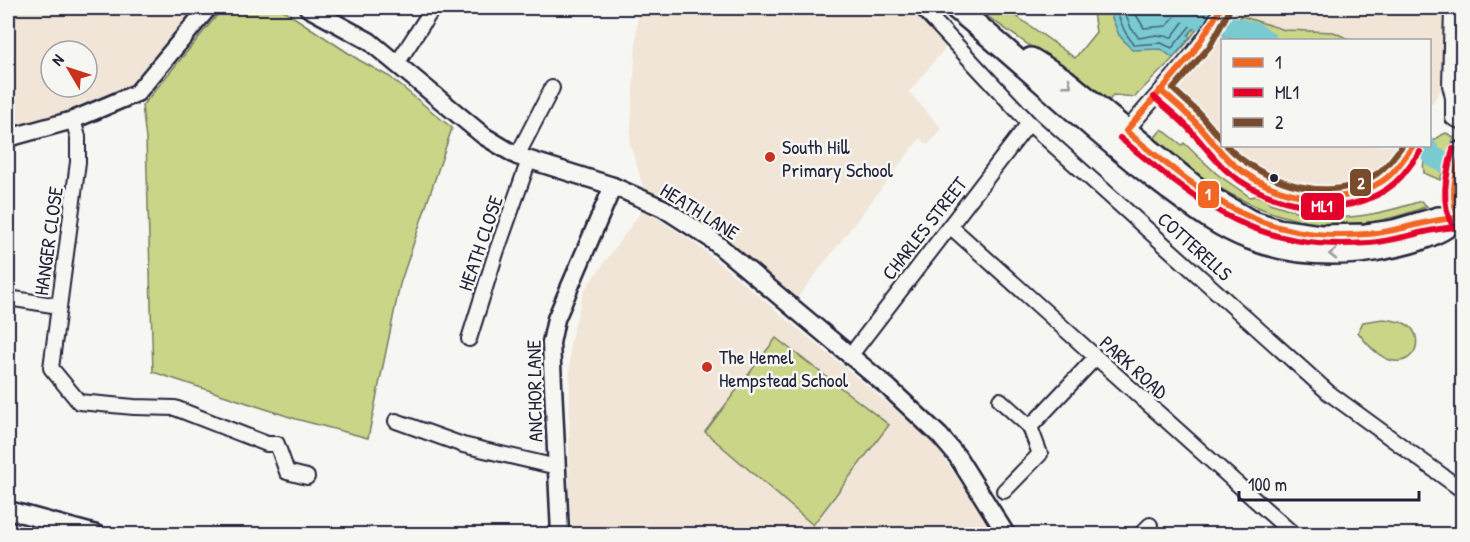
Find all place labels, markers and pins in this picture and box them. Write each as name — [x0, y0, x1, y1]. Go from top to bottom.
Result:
place label: South Hill Primary School — [782, 133, 893, 183]
marker: South Hill Primary School — [763, 150, 777, 164]
unlabelled marker — [1268, 172, 1280, 184]
place label: The Hemel Hempstead School — [719, 343, 849, 393]
marker: The Hemel Hempstead School — [700, 360, 714, 374]

